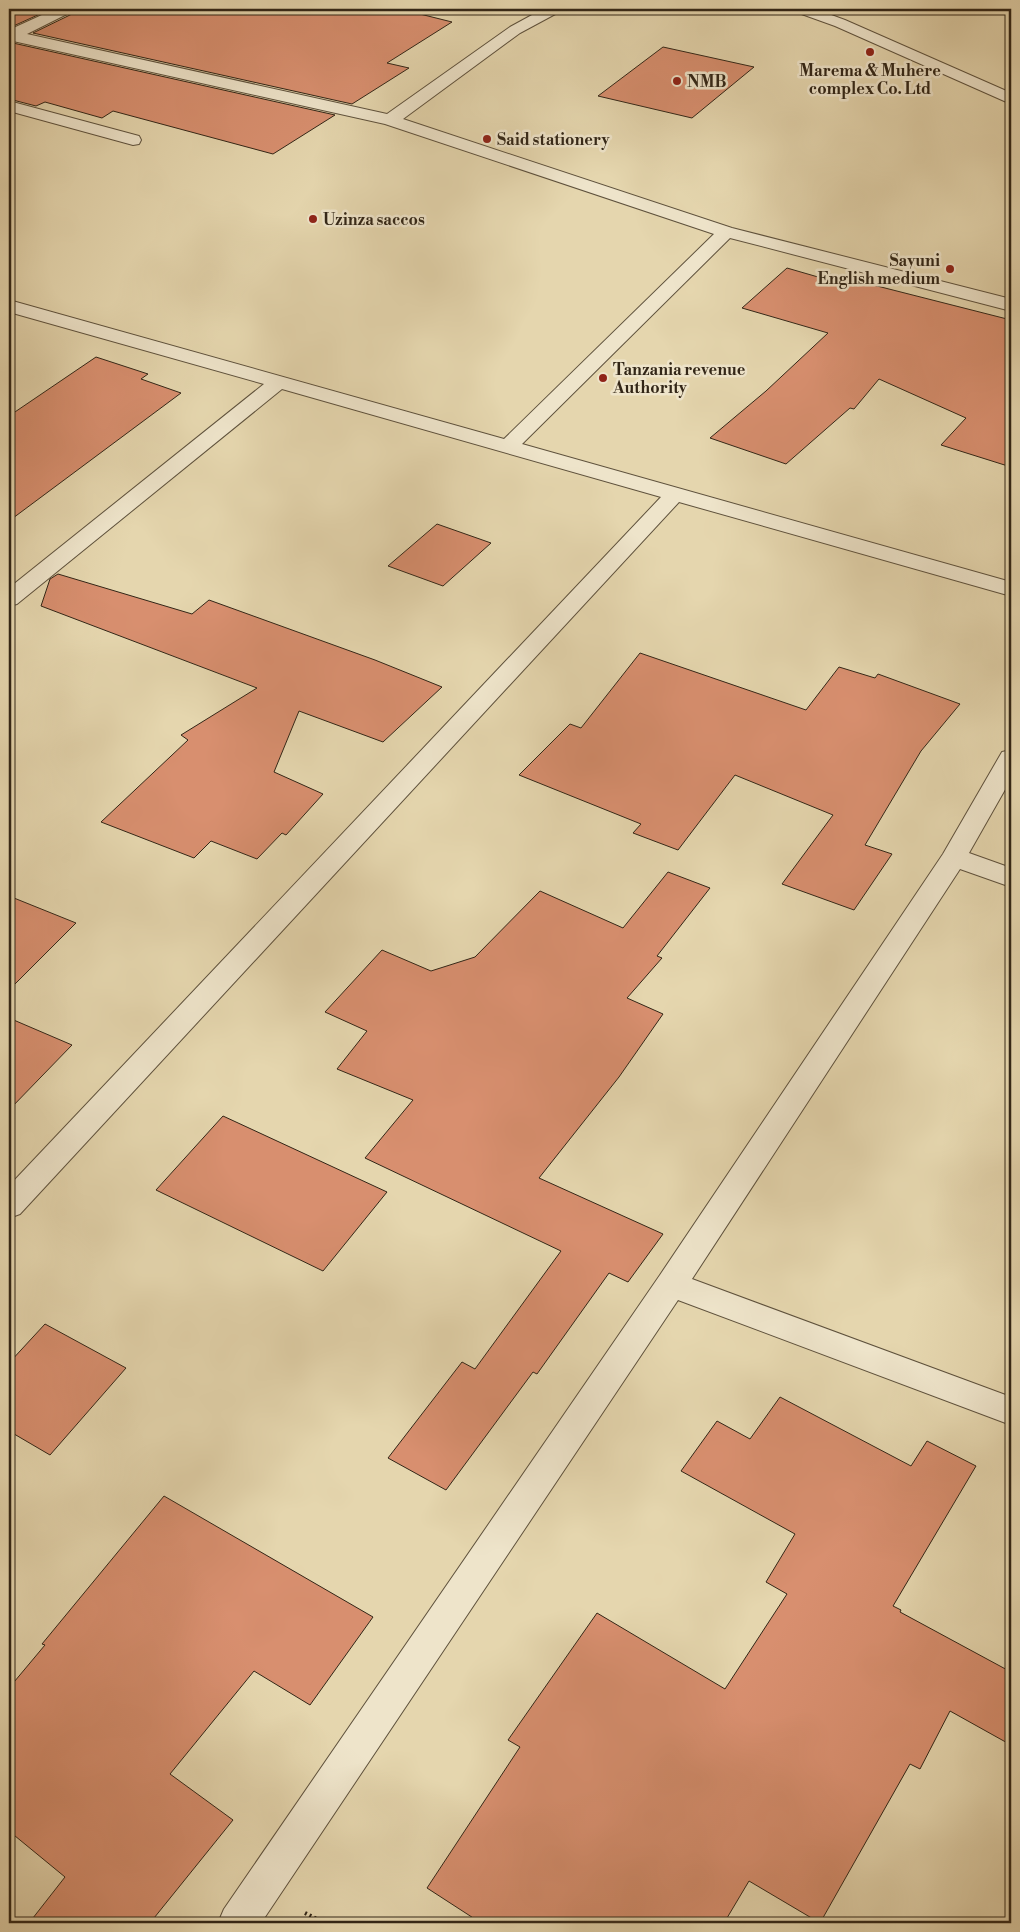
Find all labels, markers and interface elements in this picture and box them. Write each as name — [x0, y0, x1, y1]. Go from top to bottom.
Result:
marker: Marema & Muhere complex Co. Ltd — [864, 46, 876, 58]
place label: Marema & Muhere complex Co. Ltd — [799, 61, 941, 99]
place label: NMB — [687, 72, 727, 92]
marker: NMB — [671, 75, 683, 87]
place label: Said stationery — [497, 130, 611, 150]
marker: Said stationery — [481, 133, 493, 145]
place label: Uzinza saccos — [323, 210, 425, 230]
marker: Uzinza saccos — [307, 213, 319, 225]
place label: Sayuni English medium — [818, 251, 940, 289]
marker: Sayuni English medium — [944, 263, 956, 275]
place label: Tanzania revenue Authority — [612, 360, 746, 398]
marker: Tanzania revenue Authority — [597, 372, 609, 384]

